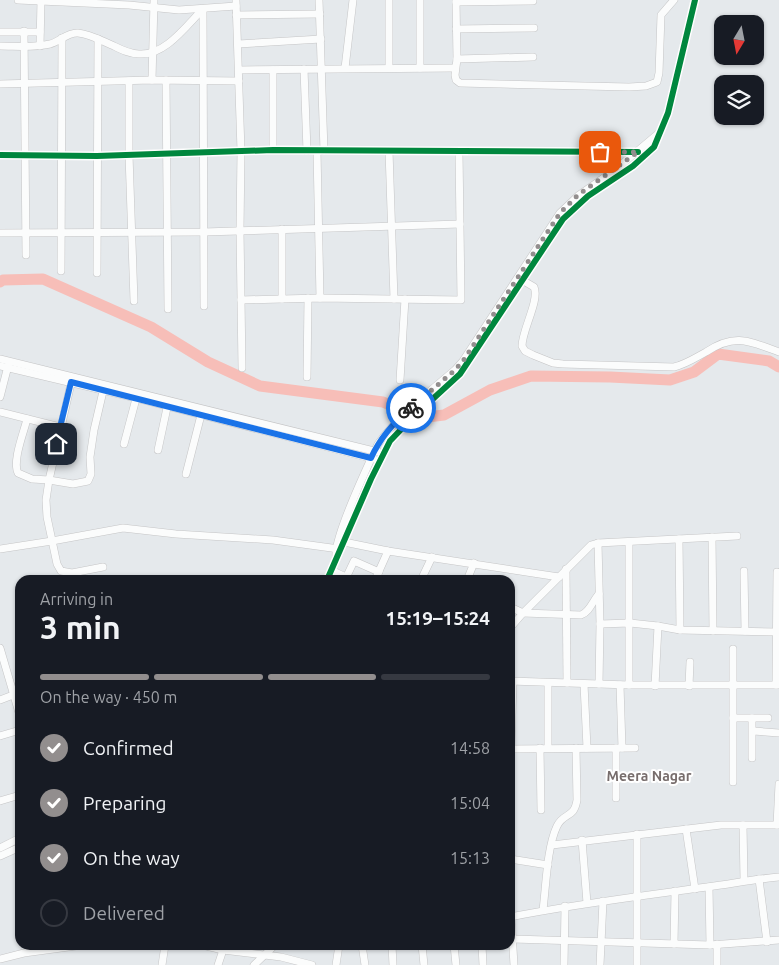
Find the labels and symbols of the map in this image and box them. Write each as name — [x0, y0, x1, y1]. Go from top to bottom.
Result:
north arrow — [714, 15, 764, 65]
pin — [579, 131, 621, 173]
courier — [386, 383, 436, 433]
pin — [35, 423, 77, 465]
district label: Meera Nagar — [607, 768, 692, 784]

